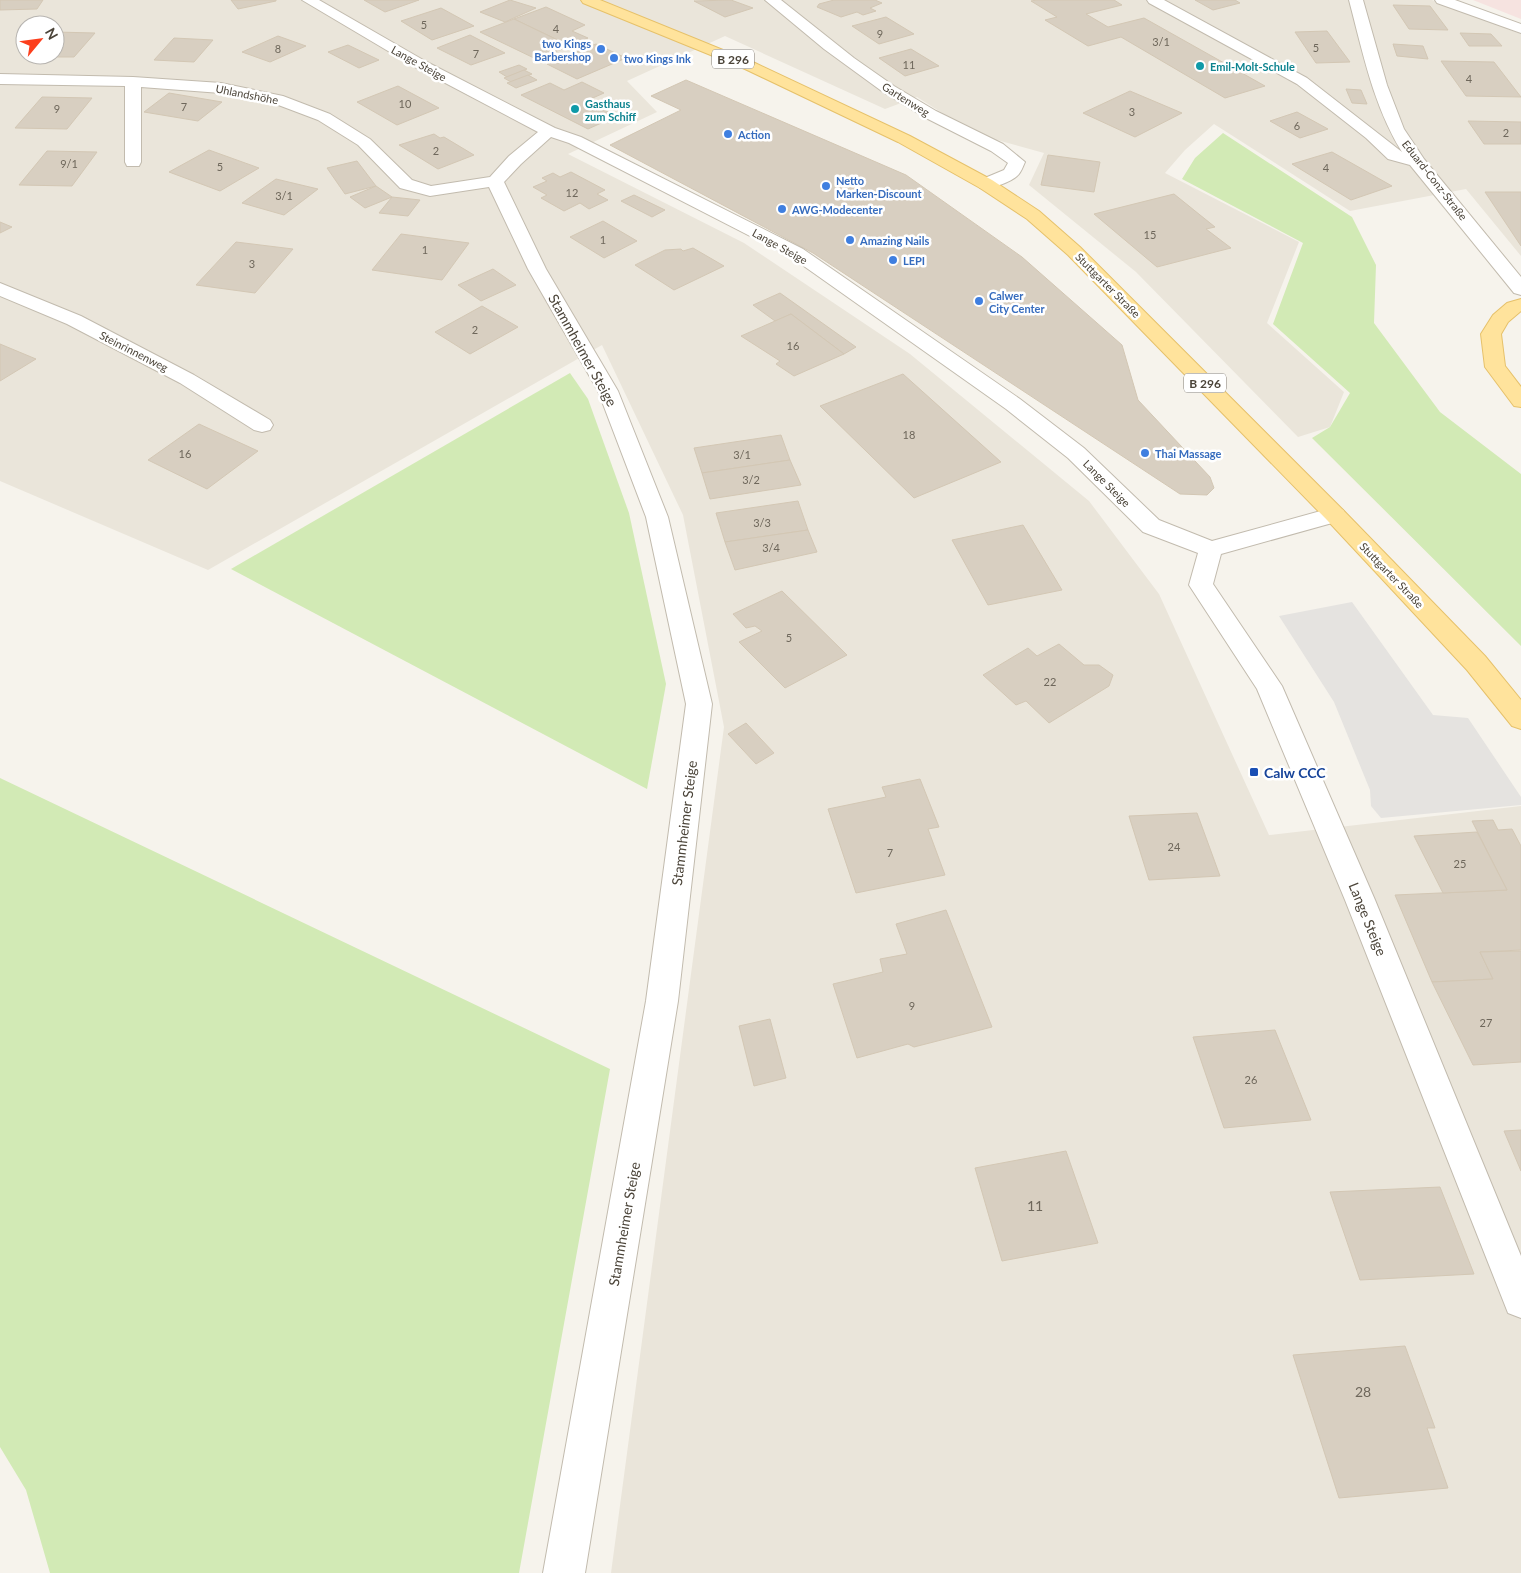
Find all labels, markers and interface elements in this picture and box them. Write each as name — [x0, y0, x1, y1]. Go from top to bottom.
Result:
north arrow — [15, 15, 65, 65]
house number: 5 — [421, 18, 427, 31]
house number: 4 — [553, 22, 560, 35]
text: N — [42, 25, 62, 42]
house number: 9 — [877, 27, 883, 40]
house number: 3/1 — [1152, 35, 1170, 48]
place label: two Kings Barbershop — [534, 37, 591, 63]
house number: 5 — [1313, 41, 1319, 54]
house number: 8 — [275, 42, 281, 55]
street label: Lange Steige — [389, 43, 449, 84]
marker: two Kings Barbershop — [595, 43, 607, 55]
house number: 7 — [473, 47, 479, 60]
road number: B 296 — [712, 50, 754, 68]
marker: two Kings Ink — [608, 52, 620, 64]
place label: two Kings Ink — [624, 52, 691, 65]
house number: 11 — [903, 58, 915, 71]
marker: Emil-Molt-Schule — [1194, 60, 1206, 72]
place label: Emil-Molt-Schule — [1210, 60, 1295, 73]
house number: 4 — [1466, 72, 1473, 85]
street label: Gartenweg — [880, 79, 932, 119]
street label: Uhlandshöhe — [215, 82, 280, 106]
house number: 10 — [399, 97, 412, 110]
place label: Gasthaus zum Schiff — [585, 97, 636, 123]
house number: 7 — [181, 100, 187, 113]
house number: 9 — [54, 102, 60, 115]
marker: Gasthaus zum Schiff — [569, 103, 581, 115]
house number: 3 — [1129, 105, 1135, 118]
house number: 6 — [1294, 119, 1300, 132]
house number: 2 — [1503, 126, 1509, 139]
marker: Action — [722, 128, 734, 140]
place label: Action — [737, 128, 770, 141]
street label: Eduard-Conz-Straße — [1400, 137, 1470, 223]
house number: 2 — [433, 144, 439, 157]
house number: 9/1 — [60, 157, 78, 170]
house number: 5 — [217, 160, 223, 173]
house number: 4 — [1323, 161, 1330, 174]
place label: Netto Marken-Discount — [836, 174, 922, 200]
marker: Netto Marken-Discount — [820, 180, 832, 192]
house number: 12 — [566, 186, 578, 199]
house number: 3/1 — [275, 189, 293, 202]
marker: AWG-Modecenter — [776, 203, 788, 215]
place label: AWG-Modecenter — [791, 203, 883, 216]
street label: Lange Steige — [750, 226, 810, 267]
house number: 15 — [1144, 228, 1156, 241]
house number: 1 — [600, 233, 606, 246]
marker: Amazing Nails — [844, 234, 856, 246]
place label: Amazing Nails — [859, 234, 929, 247]
house number: 1 — [422, 243, 428, 256]
street label: Stuttgarter Straße — [1073, 250, 1143, 320]
marker: LEPI — [887, 254, 899, 266]
place label: LEPI — [903, 254, 925, 267]
house number: 3 — [249, 257, 255, 270]
place label: Calwer City Center — [989, 289, 1045, 315]
street label: Stammheimer Steige — [545, 291, 621, 409]
marker: Calwer City Center — [973, 295, 985, 307]
house number: 2 — [472, 323, 478, 336]
street label: Steinrinnenweg — [98, 328, 171, 374]
house number: 16 — [787, 339, 799, 352]
road number: B 296 — [1184, 373, 1226, 392]
house number: 18 — [903, 428, 915, 441]
house number: 16 — [179, 447, 191, 460]
marker: Thai Massage — [1139, 447, 1151, 459]
place label: Thai Massage — [1155, 447, 1222, 460]
house number: 3/1 — [733, 448, 751, 461]
street label: Lange Steige — [1081, 457, 1133, 509]
house number: 3/2 — [742, 473, 760, 486]
house number: 3/3 — [753, 516, 771, 529]
street label: Stuttgarter Straße — [1357, 540, 1427, 611]
house number: 3/4 — [762, 541, 780, 554]
house number: 5 — [786, 631, 792, 644]
house number: 22 — [1044, 675, 1056, 688]
street label: Stammheimer Steige — [668, 760, 700, 886]
place label: Calw CCC — [1264, 764, 1326, 781]
marker: Calw CCC — [1248, 766, 1260, 778]
house number: 24 — [1168, 840, 1181, 853]
house number: 7 — [887, 846, 893, 859]
house number: 25 — [1454, 857, 1466, 870]
street label: Lange Steige — [1346, 880, 1390, 958]
house number: 9 — [909, 999, 915, 1012]
house number: 27 — [1480, 1016, 1492, 1029]
house number: 26 — [1245, 1073, 1257, 1086]
street label: Stammheimer Steige — [605, 1161, 643, 1287]
house number: 11 — [1027, 1197, 1043, 1214]
house number: 28 — [1355, 1383, 1371, 1400]

